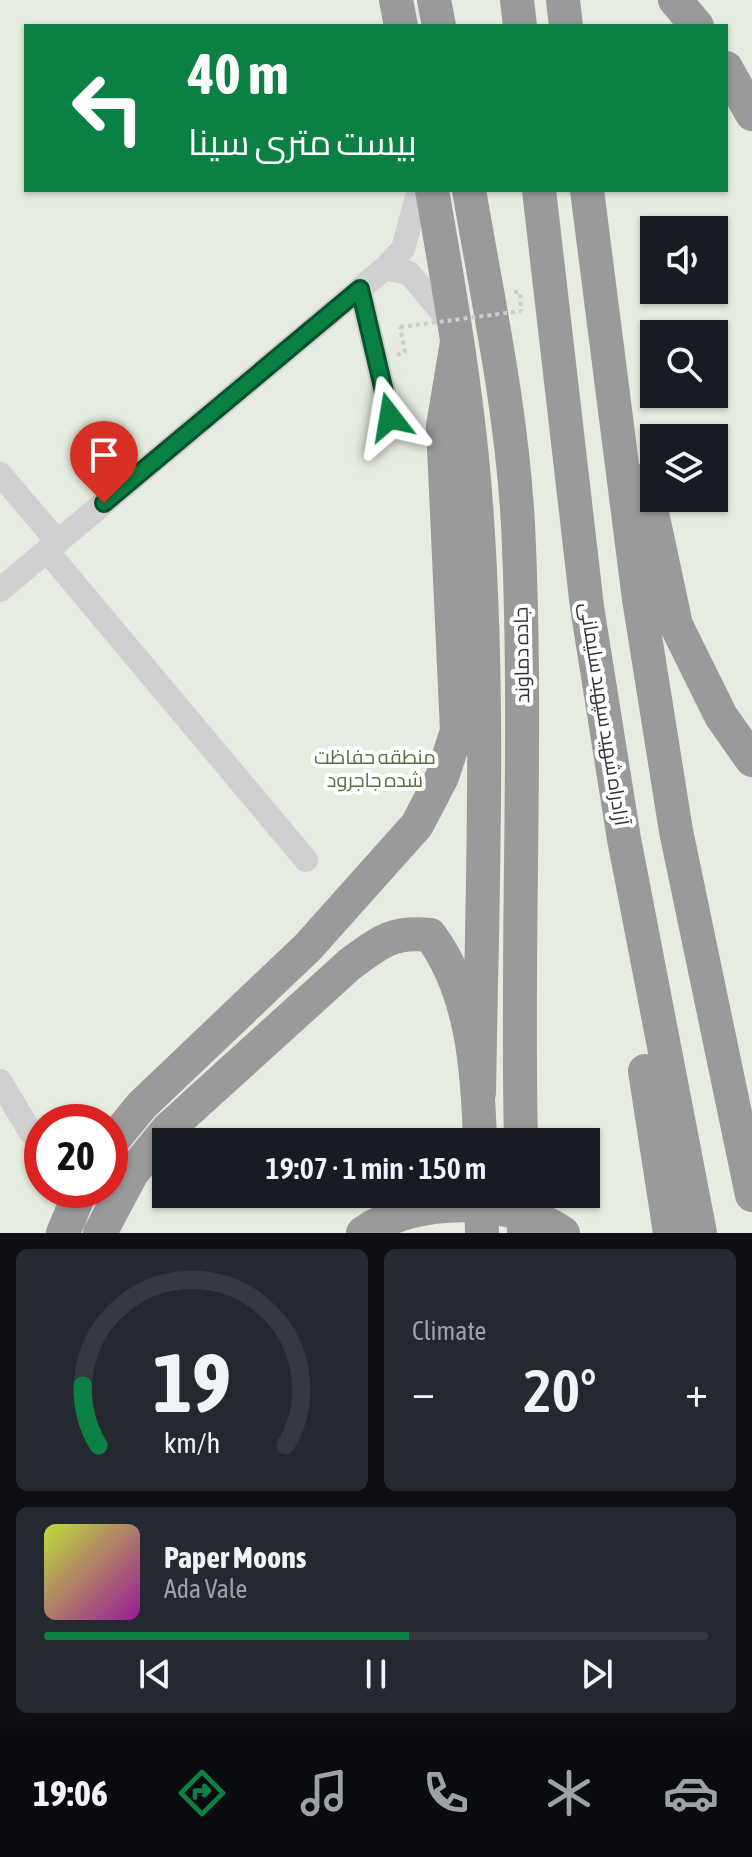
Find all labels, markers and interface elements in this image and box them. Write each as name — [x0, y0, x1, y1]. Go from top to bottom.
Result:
text: 40 m — [188, 42, 289, 106]
icon: left — [56, 56, 160, 160]
text: بیست متری سینا — [188, 121, 417, 163]
map controls — [640, 216, 728, 512]
button: sound — [640, 216, 728, 304]
button: search — [640, 320, 728, 408]
position arrow — [348, 375, 432, 459]
pin — [70, 421, 138, 503]
button: layers — [640, 424, 728, 512]
icon: arrive — [82, 433, 126, 477]
street label: آزادراه شهید سپهبد سلیمانی — [574, 601, 634, 828]
street label: جاده دماوند — [509, 607, 534, 703]
park label: منطقه حفاظت شده جاجرود — [314, 745, 436, 792]
speed limit sign: 20 — [24, 1104, 128, 1208]
text: 19:07 · 1 min · 150 m — [266, 1151, 486, 1185]
text: Climate — [412, 1316, 486, 1346]
text: 19 — [153, 1334, 231, 1430]
text: 20° — [524, 1356, 596, 1425]
text: − — [412, 1366, 435, 1416]
text: + — [685, 1366, 708, 1416]
text: km/h — [164, 1426, 220, 1459]
text: Paper Moons — [164, 1540, 306, 1574]
text: Ada Vale — [164, 1574, 247, 1604]
icon: previous — [133, 1652, 177, 1696]
icon: pause — [354, 1652, 398, 1696]
icon: next — [575, 1652, 619, 1696]
icon: directions — [174, 1765, 230, 1821]
icon: music — [296, 1765, 352, 1821]
icon: phone — [418, 1765, 474, 1821]
icon: climate — [541, 1765, 597, 1821]
icon: car — [663, 1765, 719, 1821]
text: 19:06 — [33, 1772, 108, 1814]

